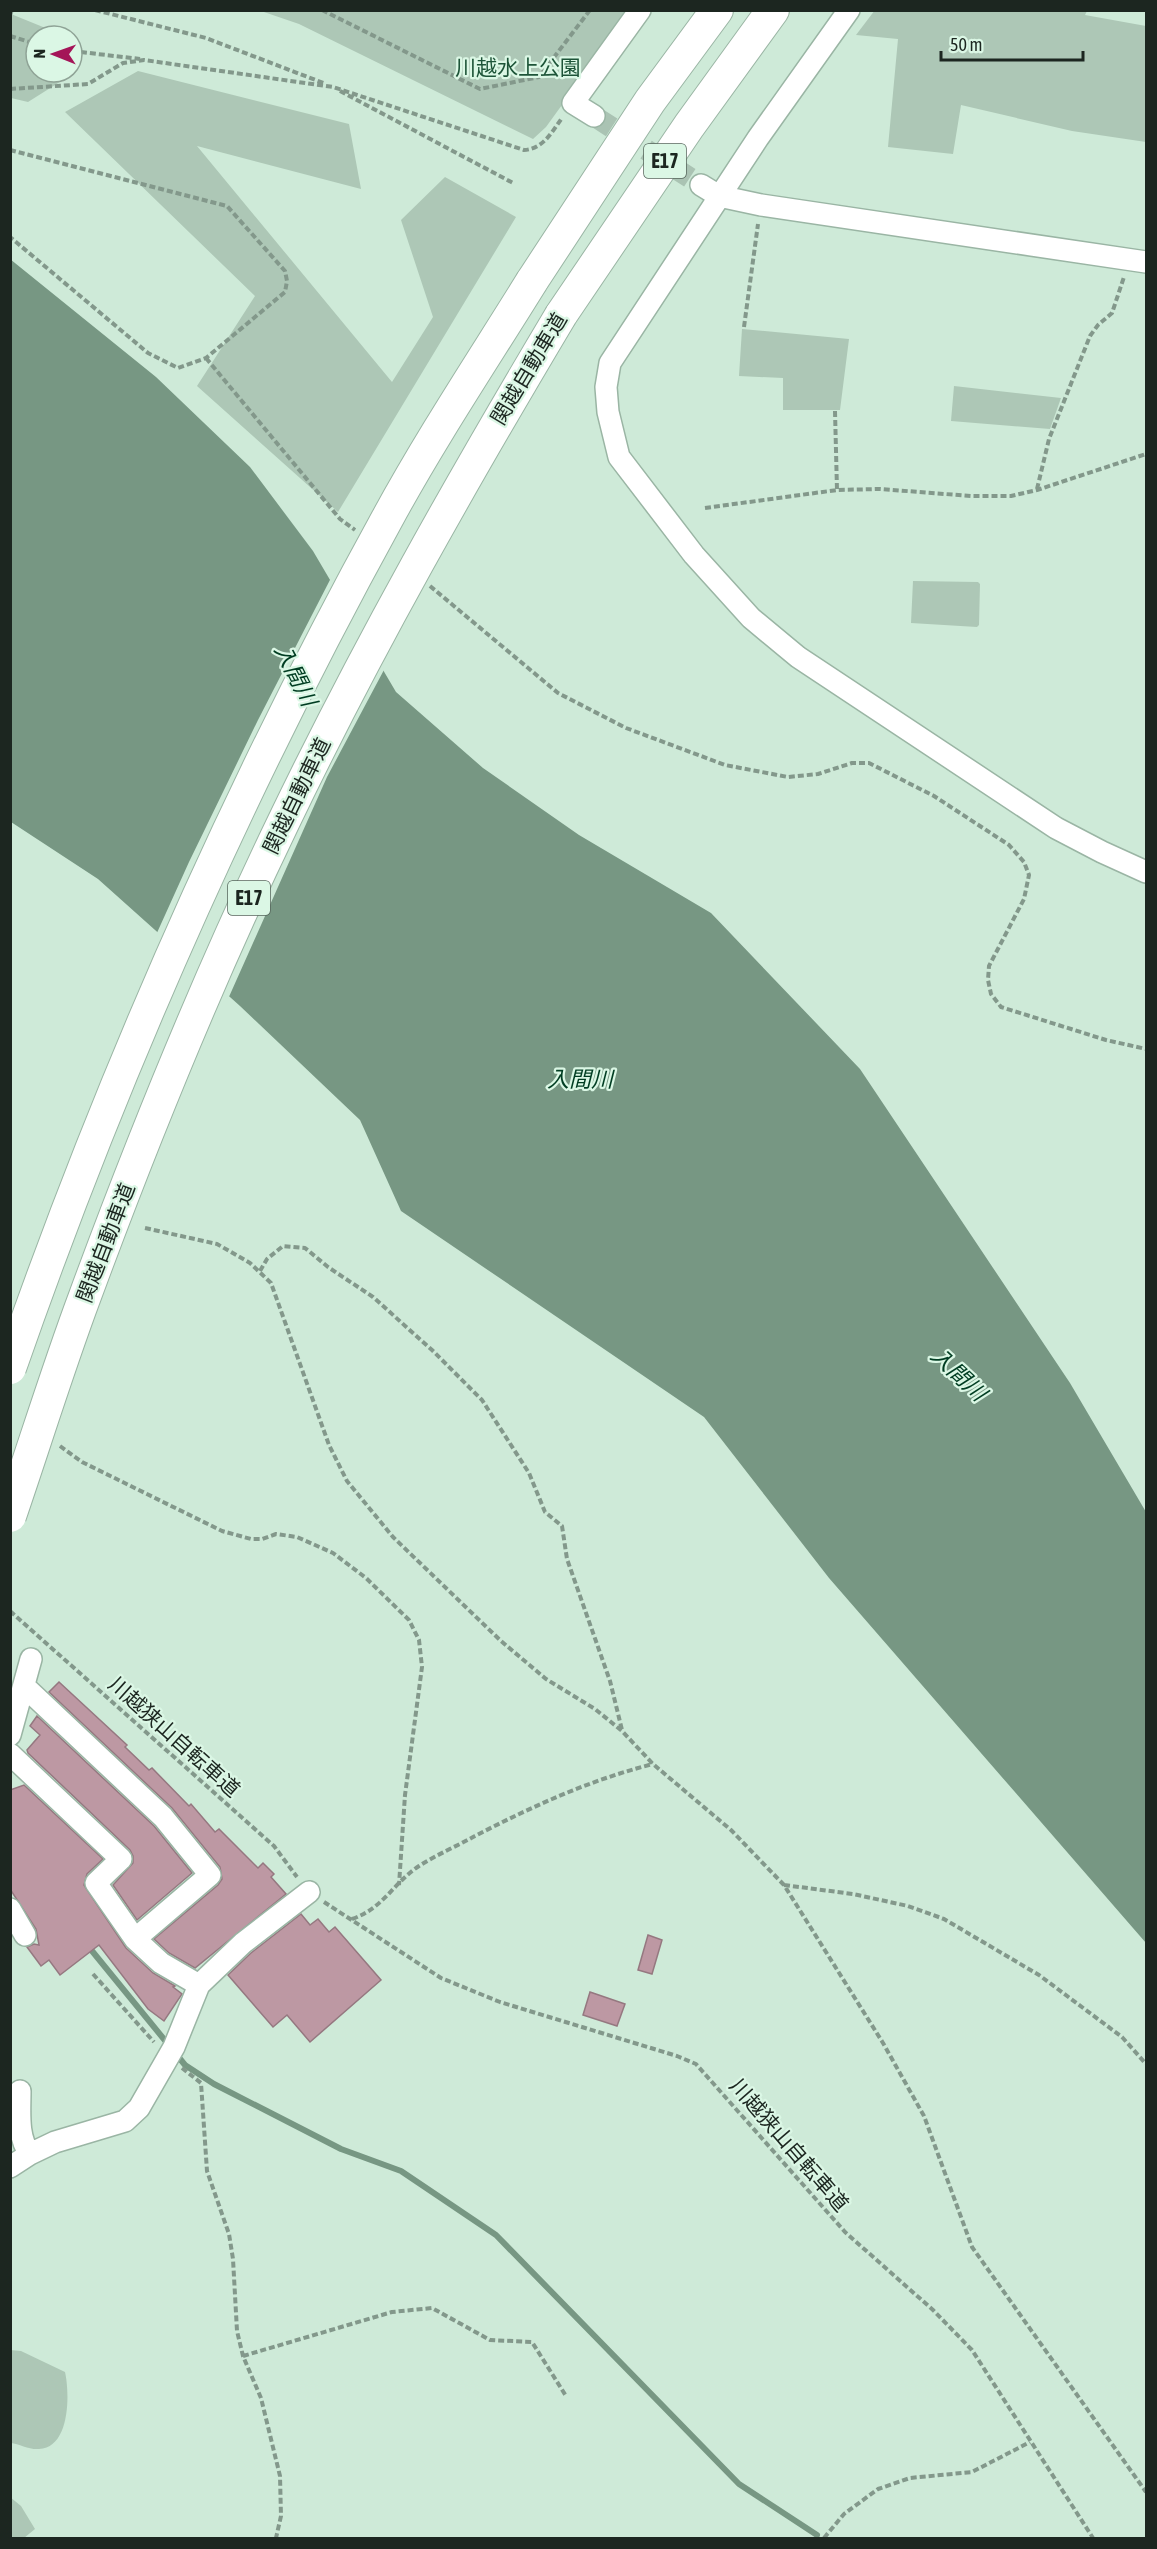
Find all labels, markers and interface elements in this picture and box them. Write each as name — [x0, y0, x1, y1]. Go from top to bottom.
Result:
north arrow — [24, 24, 84, 84]
scale bar — [941, 24, 1084, 62]
text: 50 m — [950, 34, 982, 55]
text: N — [30, 49, 48, 59]
park label: 川越水上公園 — [455, 55, 581, 79]
road number: E17 — [644, 144, 686, 178]
street label: 関越自動車道 — [485, 308, 571, 429]
water label: 入間川 — [269, 640, 323, 712]
street label: 関越自動車道 — [258, 734, 335, 857]
road number: E17 — [228, 881, 270, 915]
water label: 入間川 — [547, 1066, 615, 1092]
street label: 関越自動車道 — [71, 1180, 139, 1306]
water label: 入間川 — [926, 1342, 993, 1407]
street label: 川越狭山自転車道 — [104, 1671, 245, 1801]
street label: 川越狭山自転車道 — [726, 2073, 854, 2216]

